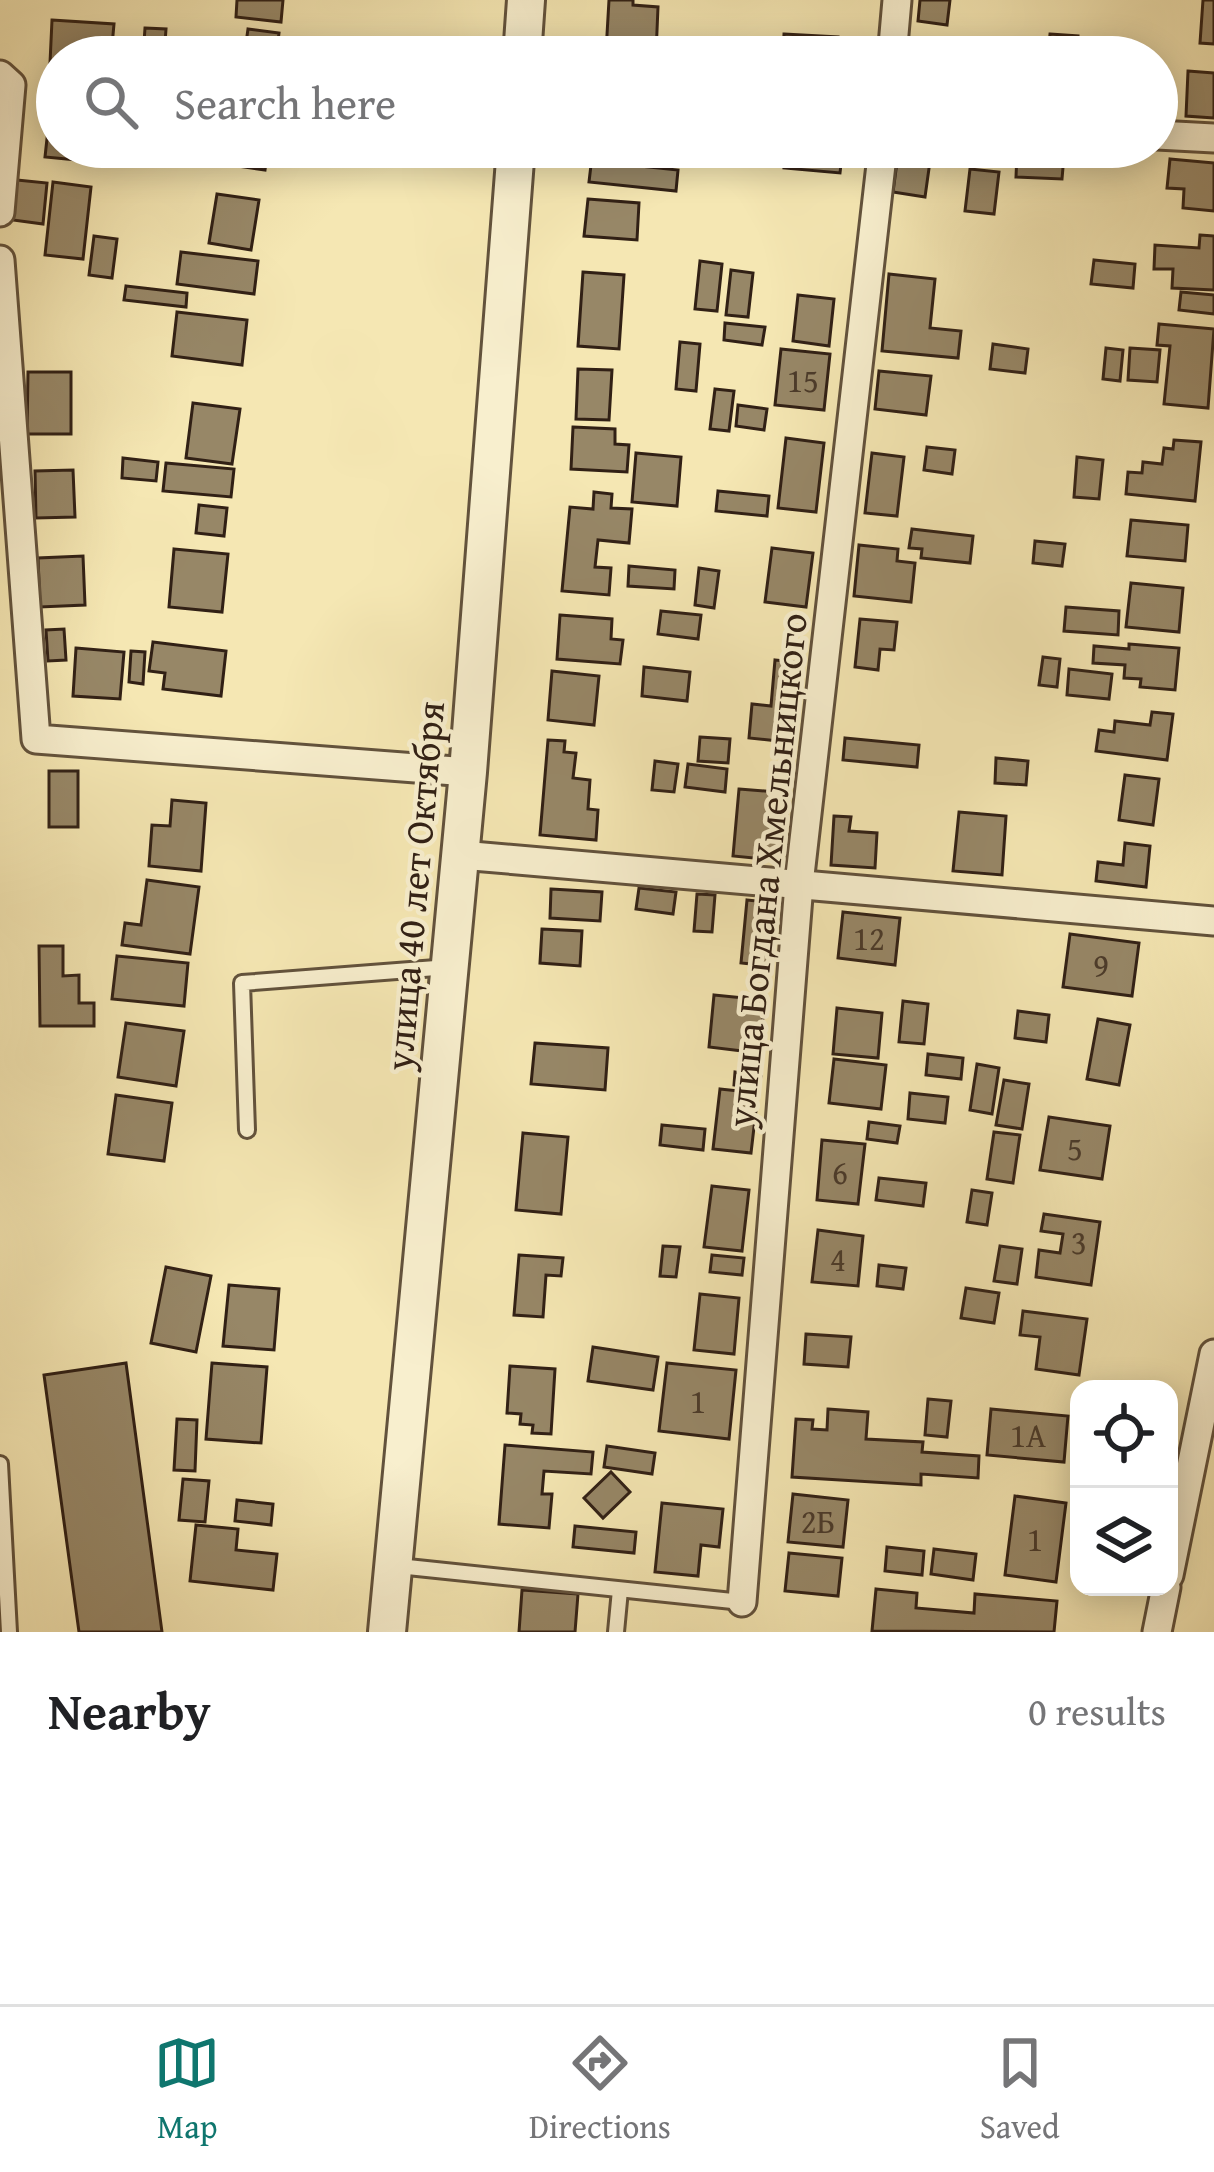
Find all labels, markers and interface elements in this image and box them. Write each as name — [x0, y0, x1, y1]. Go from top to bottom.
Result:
search box — [36, 36, 1178, 168]
icon: search — [78, 69, 144, 135]
text: Search here — [174, 70, 396, 135]
house number: 15 — [787, 356, 819, 404]
street label: улица Богдана Хмельницкого — [710, 610, 821, 1131]
street label: улица 40 лет Октября — [369, 699, 458, 1074]
house number: 12 — [853, 914, 885, 962]
house number: 9 — [1093, 941, 1109, 989]
house number: 5 — [1067, 1124, 1083, 1172]
house number: 6 — [832, 1148, 848, 1196]
house number: 3 — [1071, 1218, 1087, 1266]
house number: 4 — [830, 1235, 846, 1283]
house number: 1 — [690, 1377, 706, 1425]
map controls — [1070, 1380, 1178, 1596]
button: locate — [1070, 1380, 1178, 1488]
house number: 1А — [1010, 1411, 1046, 1459]
button: layers — [1070, 1488, 1178, 1596]
house number: 2Б — [801, 1497, 835, 1545]
house number: 1 — [1027, 1515, 1043, 1563]
text: Nearby — [48, 1673, 211, 1748]
text: 0 results — [1028, 1682, 1166, 1739]
tab: Map — [154, 2030, 220, 2150]
tab: Directions — [529, 2030, 671, 2150]
tab: Saved — [980, 2030, 1060, 2150]

